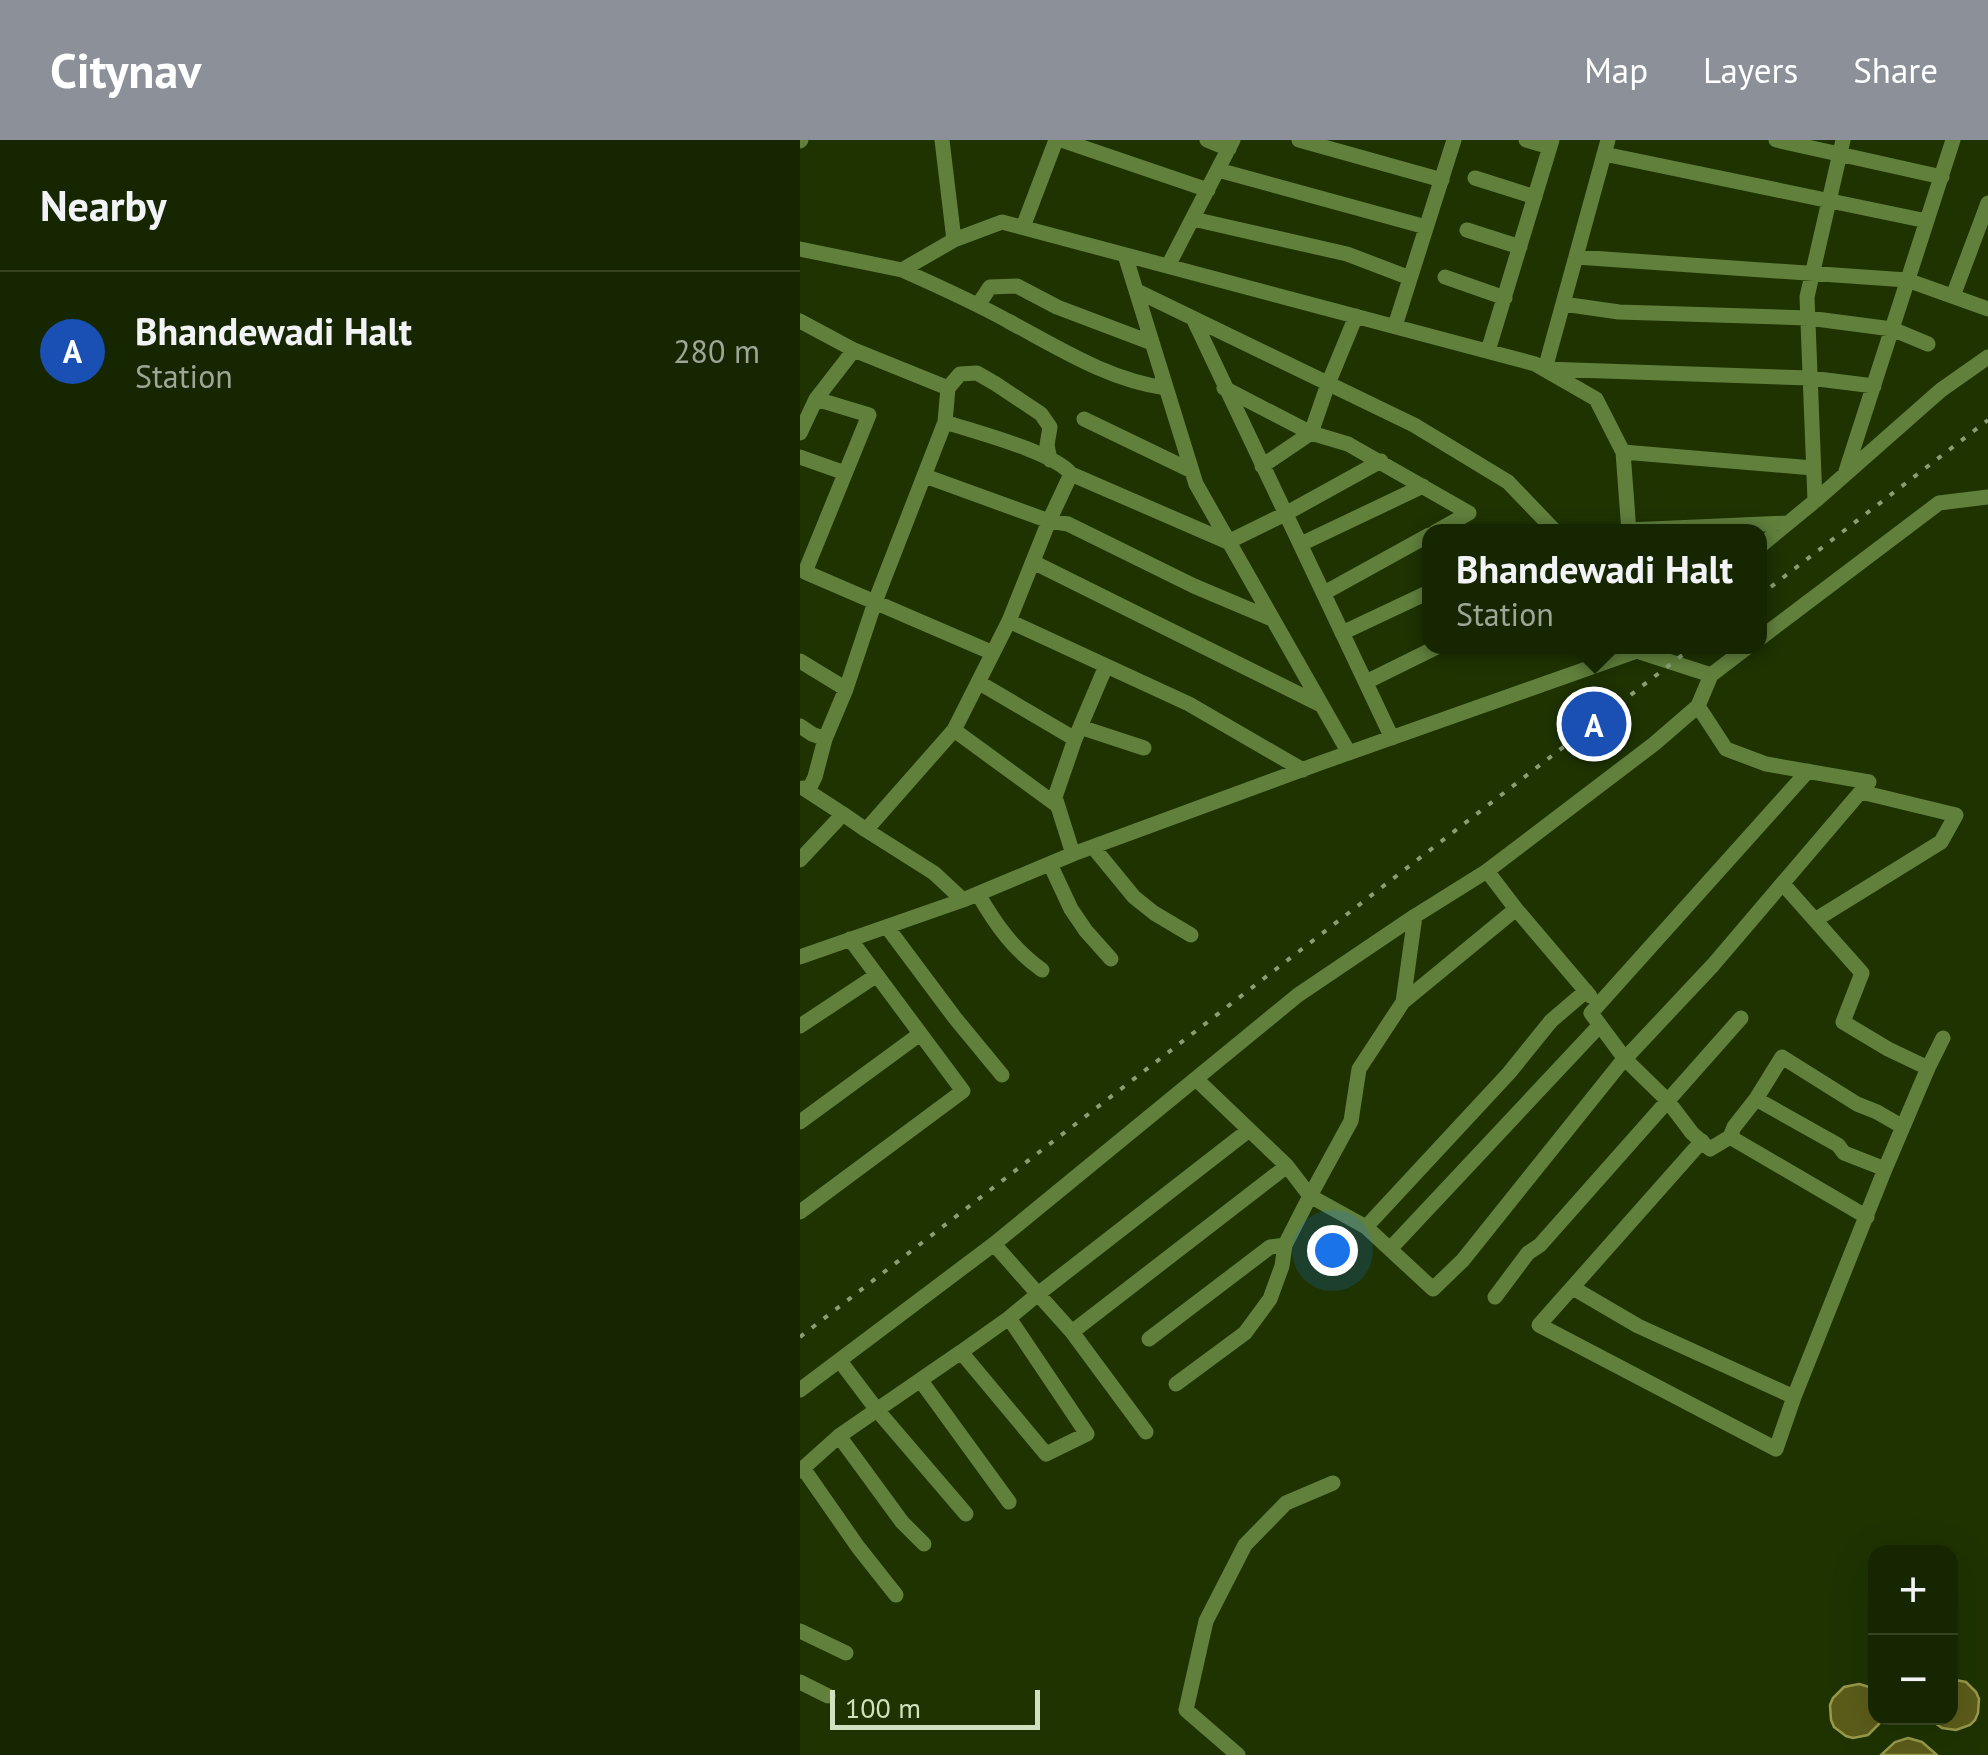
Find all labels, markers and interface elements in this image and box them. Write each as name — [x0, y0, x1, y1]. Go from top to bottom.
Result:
text: Citynav — [50, 39, 201, 101]
text: Map — [1584, 47, 1648, 93]
text: Layers — [1703, 47, 1798, 93]
text: Share — [1853, 47, 1938, 93]
text: Nearby — [40, 178, 167, 233]
text: Bhandewadi Halt — [135, 306, 412, 355]
text: A — [63, 330, 82, 372]
text: 280 m — [673, 330, 760, 372]
text: Station — [135, 355, 233, 397]
popup — [1422, 524, 1767, 654]
text: Bhandewadi Halt — [1456, 544, 1733, 593]
text: Station — [1456, 593, 1554, 635]
pin: A — [1562, 686, 1626, 762]
your location — [1307, 1225, 1358, 1276]
map controls — [1868, 1545, 1958, 1725]
button: + — [1868, 1545, 1958, 1635]
button: − — [1868, 1635, 1958, 1725]
scale bar — [830, 1685, 1040, 1730]
text: 100 m — [845, 1689, 921, 1726]

